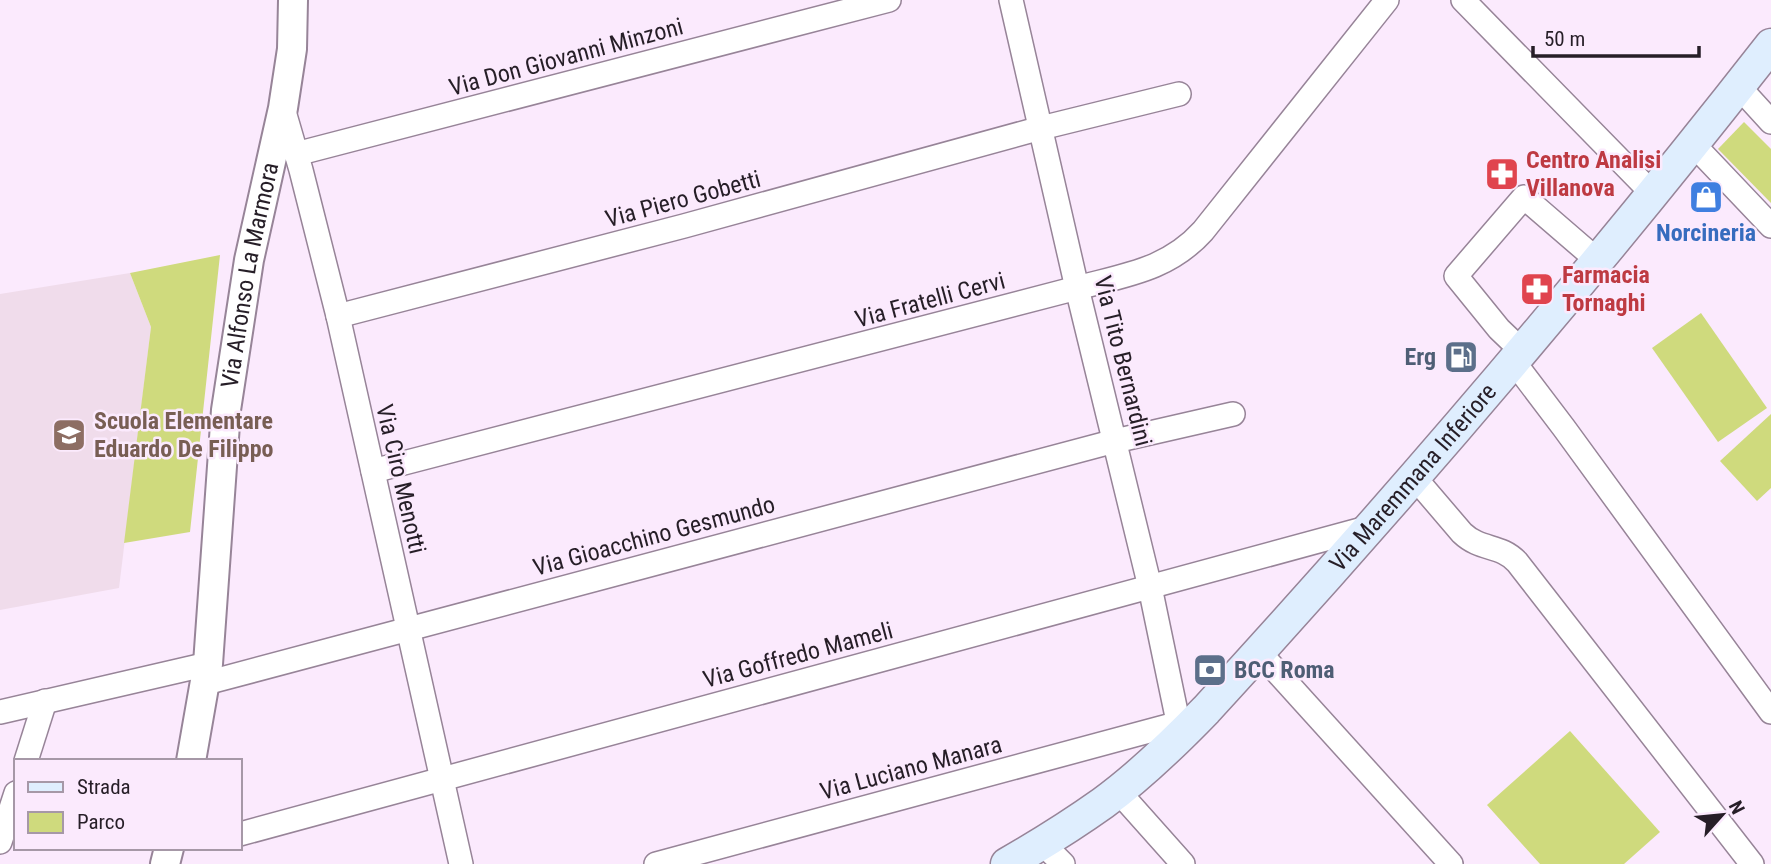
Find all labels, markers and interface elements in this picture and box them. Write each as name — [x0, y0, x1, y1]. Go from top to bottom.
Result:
street label: Via Don Giovanni Minzoni — [446, 12, 686, 102]
scale bar — [1533, 14, 1699, 58]
text: 50 m — [1544, 27, 1585, 51]
place label: Centro Analisi Villanova — [1526, 146, 1661, 202]
pharmacy icon: Centro Analisi Villanova — [1483, 155, 1521, 193]
street label: Via Alfonso La Marmora — [216, 160, 284, 390]
street label: Via Piero Gobetti — [602, 165, 764, 233]
shop icon: Norcineria — [1687, 178, 1725, 216]
place label: Norcineria — [1656, 219, 1756, 247]
place label: Farmacia Tornaghi — [1562, 261, 1650, 317]
street label: Via Fratelli Cervi — [852, 267, 1008, 333]
pharmacy icon: Farmacia Tornaghi — [1518, 270, 1556, 308]
street label: Via Tito Bernardini — [1088, 273, 1158, 449]
fuel station icon: Erg — [1442, 338, 1480, 376]
place label: Erg — [1404, 343, 1436, 371]
street label: Via Maremmana Inferiore — [1324, 378, 1502, 577]
street label: Via Ciro Menotti — [370, 402, 432, 556]
place label: Scuola Elementare Eduardo De Filippo — [94, 407, 274, 463]
school or university icon: Scuola Elementare Eduardo De Filippo — [50, 416, 88, 454]
street label: Via Gioacchino Gesmundo — [530, 490, 778, 582]
street label: Via Goffredo Mameli — [700, 616, 896, 694]
bank icon: BCC Roma — [1191, 651, 1229, 689]
place label: BCC Roma — [1234, 656, 1335, 684]
street label: Via Luciano Manara — [817, 730, 1005, 806]
legend — [14, 759, 242, 850]
text: Strada — [77, 775, 131, 799]
north arrow — [1687, 780, 1757, 850]
text: N — [1724, 797, 1750, 818]
text: Parco — [77, 810, 125, 834]

